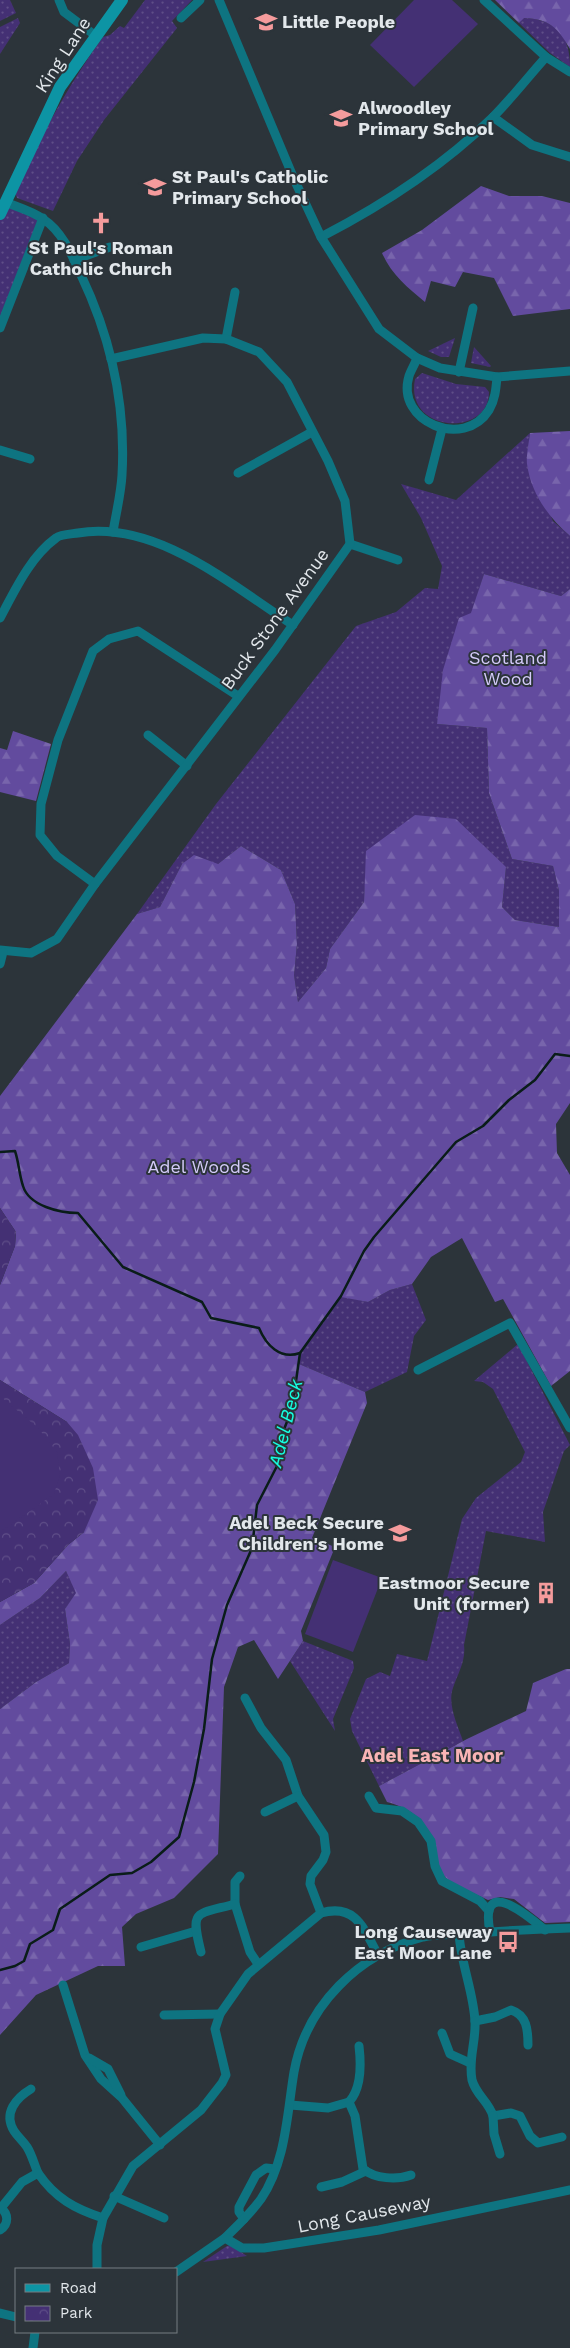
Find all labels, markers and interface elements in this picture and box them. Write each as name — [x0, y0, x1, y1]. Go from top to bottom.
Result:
school or university icon: Little People — [253, 9, 279, 35]
place label: Little People — [282, 11, 395, 32]
street label: King Lane — [30, 13, 95, 96]
place label: Alwoodley Primary School — [358, 97, 494, 139]
school or university icon: Alwoodley Primary School — [328, 105, 354, 131]
place label: St Paul's Catholic Primary School — [172, 166, 328, 208]
school or university icon: St Paul's Catholic Primary School — [142, 174, 168, 200]
church icon: St Paul's Roman Catholic Church — [88, 210, 114, 236]
place label: St Paul's Roman Catholic Church — [29, 237, 173, 279]
street label: Buck Stone Avenue — [216, 544, 333, 693]
park label: Scotland Wood — [469, 647, 547, 689]
park label: Adel Woods — [147, 1156, 251, 1177]
water label: Adel Beck — [263, 1376, 308, 1470]
place label: Adel Beck Secure Children's Home — [229, 1512, 384, 1554]
school or university icon: Adel Beck Secure Children's Home — [387, 1520, 413, 1546]
place label: Eastmoor Secure Unit (former) — [378, 1572, 530, 1614]
building icon: Eastmoor Secure Unit (former) — [533, 1580, 559, 1606]
district label: Adel East Moor — [361, 1744, 504, 1767]
place label: Long Causeway East Moor Lane — [354, 1921, 493, 1963]
bus stop icon: Long Causeway East Moor Lane — [495, 1929, 521, 1955]
street label: Long Causeway — [296, 2190, 433, 2237]
legend — [15, 2268, 178, 2333]
text: Road — [60, 2279, 97, 2297]
text: Park — [60, 2304, 93, 2322]

